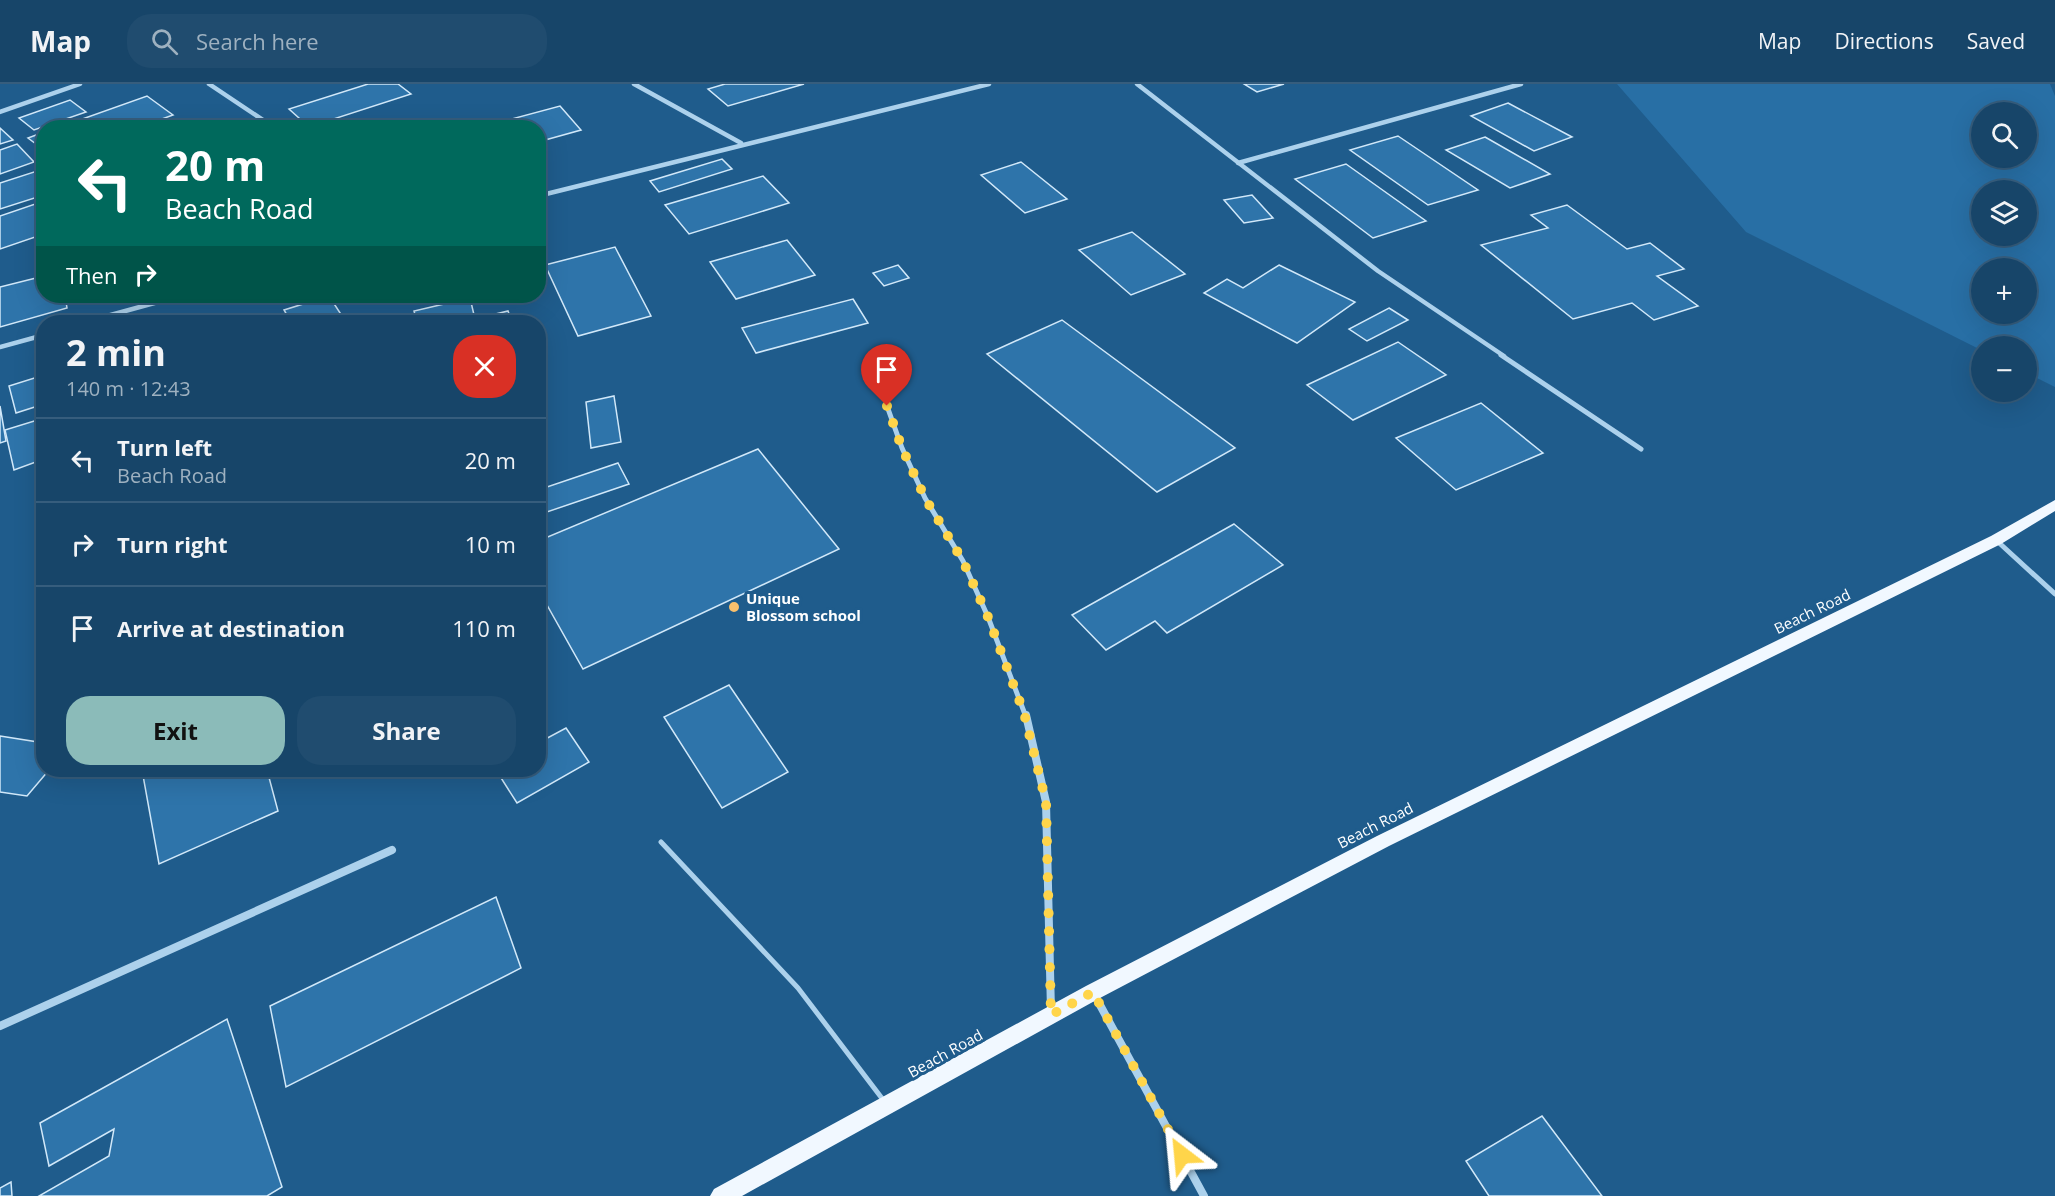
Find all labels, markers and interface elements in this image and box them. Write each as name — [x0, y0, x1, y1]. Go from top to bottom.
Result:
search box — [127, 14, 547, 68]
text: Map — [30, 22, 91, 60]
icon: search — [148, 25, 181, 58]
text: Search here — [196, 26, 319, 56]
text: Map — [1758, 27, 1801, 55]
text: Directions — [1834, 27, 1934, 55]
text: Saved — [1967, 27, 2025, 55]
map controls — [1971, 102, 2037, 402]
button: search — [1971, 102, 2037, 168]
text: 20 m — [165, 136, 265, 193]
icon: left — [66, 144, 144, 222]
button: layers — [1971, 180, 2037, 246]
text: Beach Road — [165, 190, 314, 227]
icon: right — [129, 258, 162, 291]
button: + — [1971, 258, 2037, 324]
text: Then — [66, 260, 117, 290]
text: 2 min — [66, 328, 166, 377]
button: close — [453, 335, 516, 398]
button: − — [1971, 336, 2037, 402]
pin — [861, 344, 912, 406]
icon: arrive — [870, 353, 903, 386]
text: 140 m · 12:43 — [66, 375, 191, 402]
text: Turn left — [117, 432, 212, 462]
icon: left — [66, 444, 99, 477]
text: 20 m — [465, 445, 516, 475]
text: Beach Road — [117, 462, 227, 489]
icon: right — [66, 528, 99, 561]
text: Turn right — [117, 529, 228, 559]
text: 10 m — [465, 529, 516, 559]
street label: Beach Road — [1771, 584, 1853, 638]
place label: Unique Blossom school — [746, 588, 861, 625]
marker: Unique Blossom school — [727, 600, 741, 614]
icon: arrive — [66, 612, 99, 645]
text: Arrive at destination — [117, 613, 345, 643]
text: 110 m — [452, 613, 516, 643]
button: Exit — [66, 696, 285, 765]
button: Share — [297, 696, 516, 765]
street label: Beach Road — [1334, 797, 1416, 853]
street label: Beach Road — [904, 1024, 986, 1082]
position arrow — [1150, 1123, 1214, 1187]

